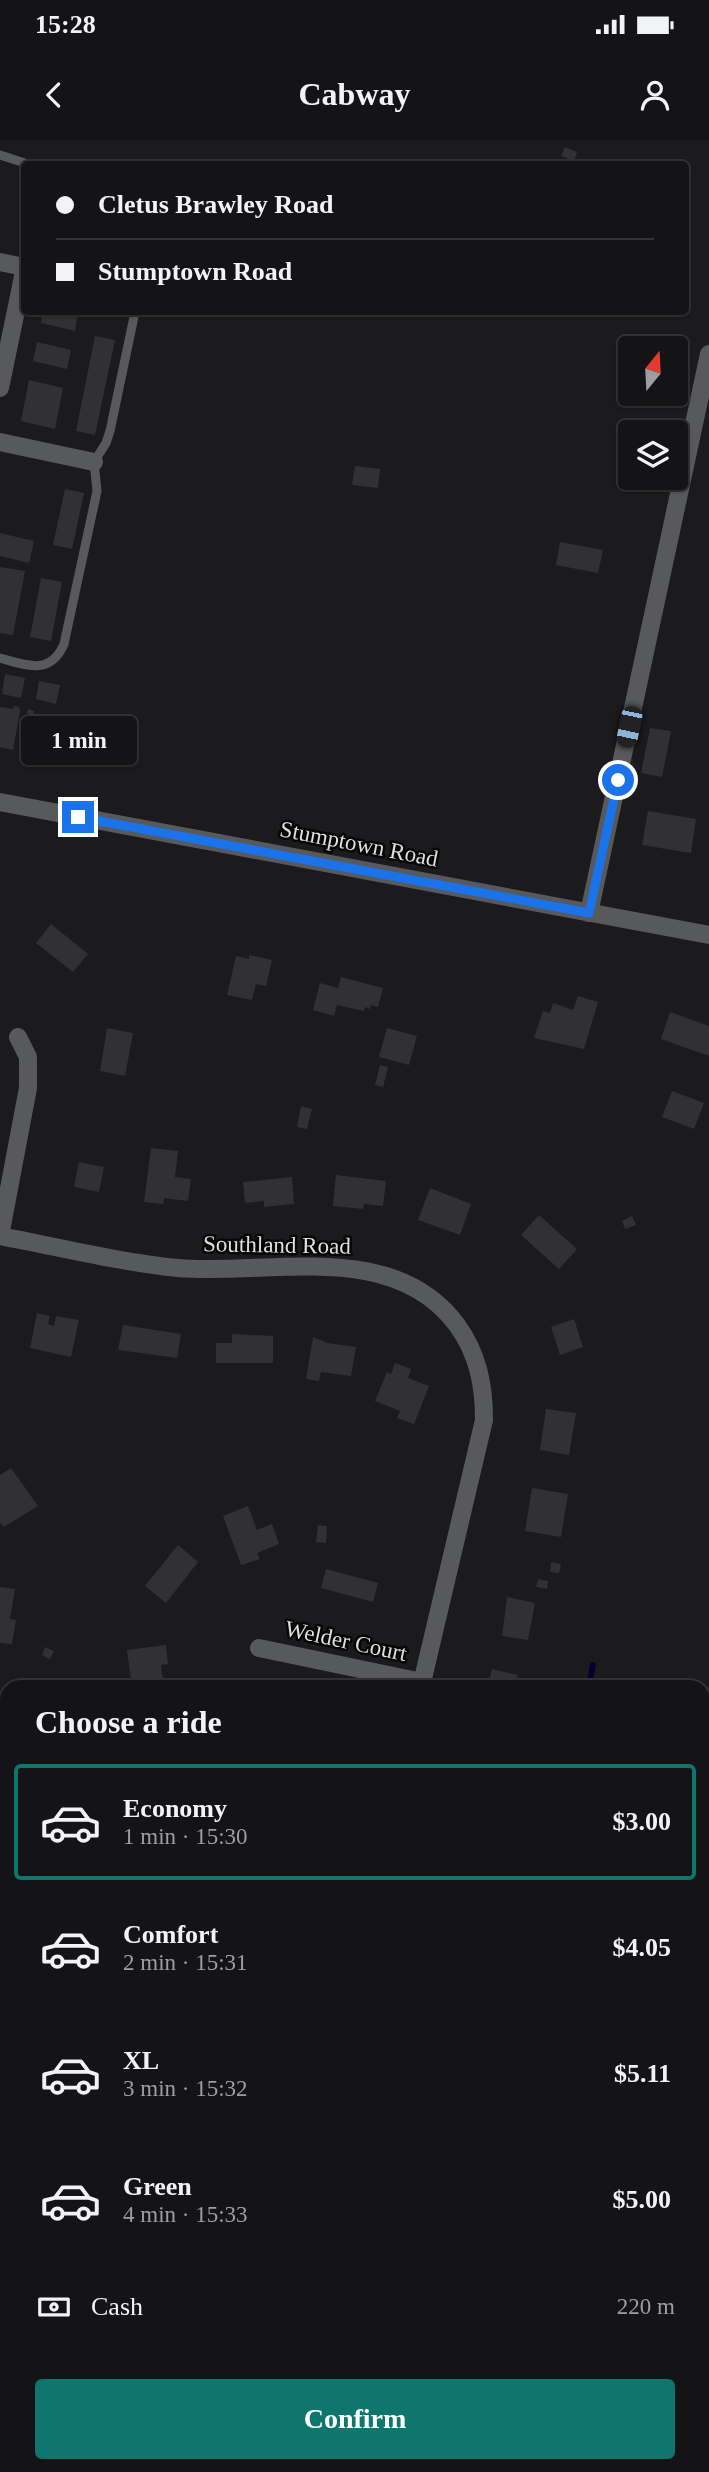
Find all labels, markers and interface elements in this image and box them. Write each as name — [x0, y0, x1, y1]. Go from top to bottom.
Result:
text: 15:28 — [35, 10, 96, 39]
icon: back — [35, 76, 73, 114]
text: Cabway — [298, 76, 411, 112]
icon: person — [636, 76, 674, 114]
text: Cletus Brawley Road — [98, 190, 333, 219]
text: Stumptown Road — [98, 257, 292, 286]
north arrow — [618, 336, 688, 406]
map controls — [618, 336, 688, 490]
button: layers — [618, 420, 688, 490]
car — [615, 704, 644, 750]
callout: 1 min — [20, 716, 136, 764]
text: 1 min — [51, 728, 107, 753]
route start — [602, 764, 634, 796]
route end — [62, 801, 94, 833]
street label: Stumptown Road — [278, 816, 441, 872]
street label: Southland Road — [203, 1231, 351, 1259]
street label: Welder Court — [283, 1616, 410, 1666]
text: Choose a ride — [35, 1704, 222, 1740]
icon: car — [39, 1791, 102, 1854]
text: Economy — [123, 1794, 227, 1823]
text: $3.00 — [613, 1807, 671, 1836]
text: 1 min · 15:30 — [123, 1824, 248, 1849]
icon: car — [39, 1917, 102, 1980]
text: Comfort — [123, 1920, 218, 1949]
text: $4.05 — [613, 1933, 671, 1962]
text: 2 min · 15:31 — [123, 1950, 248, 1975]
icon: car — [39, 2043, 102, 2106]
text: XL — [123, 2046, 159, 2075]
text: $5.11 — [614, 2059, 671, 2088]
text: 3 min · 15:32 — [123, 2076, 248, 2101]
icon: car — [39, 2169, 102, 2232]
text: Green — [123, 2172, 192, 2201]
text: $5.00 — [613, 2185, 671, 2214]
text: 4 min · 15:33 — [123, 2202, 248, 2227]
icon: cash — [35, 2288, 73, 2326]
text: Cash — [91, 2292, 143, 2321]
text: 220 m — [617, 2294, 675, 2319]
button: Confirm — [35, 2379, 675, 2459]

